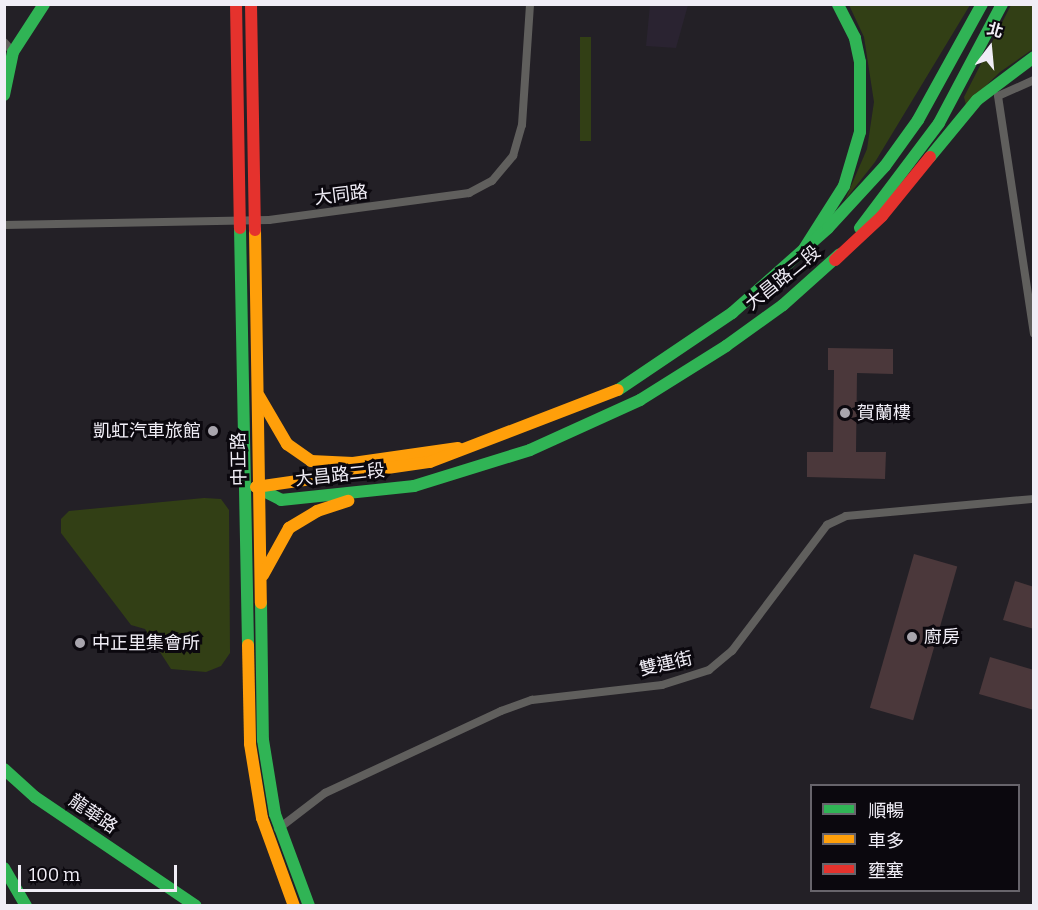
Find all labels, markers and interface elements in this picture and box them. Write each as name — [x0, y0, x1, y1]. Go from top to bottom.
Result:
north arrow — [960, 18, 1020, 78]
text: 北 — [985, 19, 1005, 42]
street label: 大同路 — [313, 181, 369, 209]
street label: 大昌路二段 — [741, 241, 825, 315]
place label: 賀蘭樓 — [857, 402, 911, 424]
marker: 賀蘭樓 — [838, 406, 852, 420]
place label: 凱虹汽車旅館 — [93, 420, 201, 442]
marker: 凱虹汽車旅館 — [206, 424, 220, 438]
street label: 中正路 — [228, 432, 250, 486]
street label: 大昌路二段 — [294, 460, 386, 490]
place label: 廚房 — [924, 626, 960, 648]
marker: 廚房 — [905, 630, 919, 644]
place label: 中正里集會所 — [92, 632, 200, 654]
marker: 中正里集會所 — [73, 636, 87, 650]
street label: 雙連街 — [637, 647, 695, 681]
legend — [810, 784, 1020, 892]
street label: 龍華路 — [65, 790, 121, 838]
text: 順暢 — [868, 800, 904, 822]
text: 車多 — [868, 830, 904, 852]
scale bar — [21, 853, 180, 891]
text: 壅塞 — [868, 860, 904, 882]
text: 100 m — [29, 864, 80, 886]

